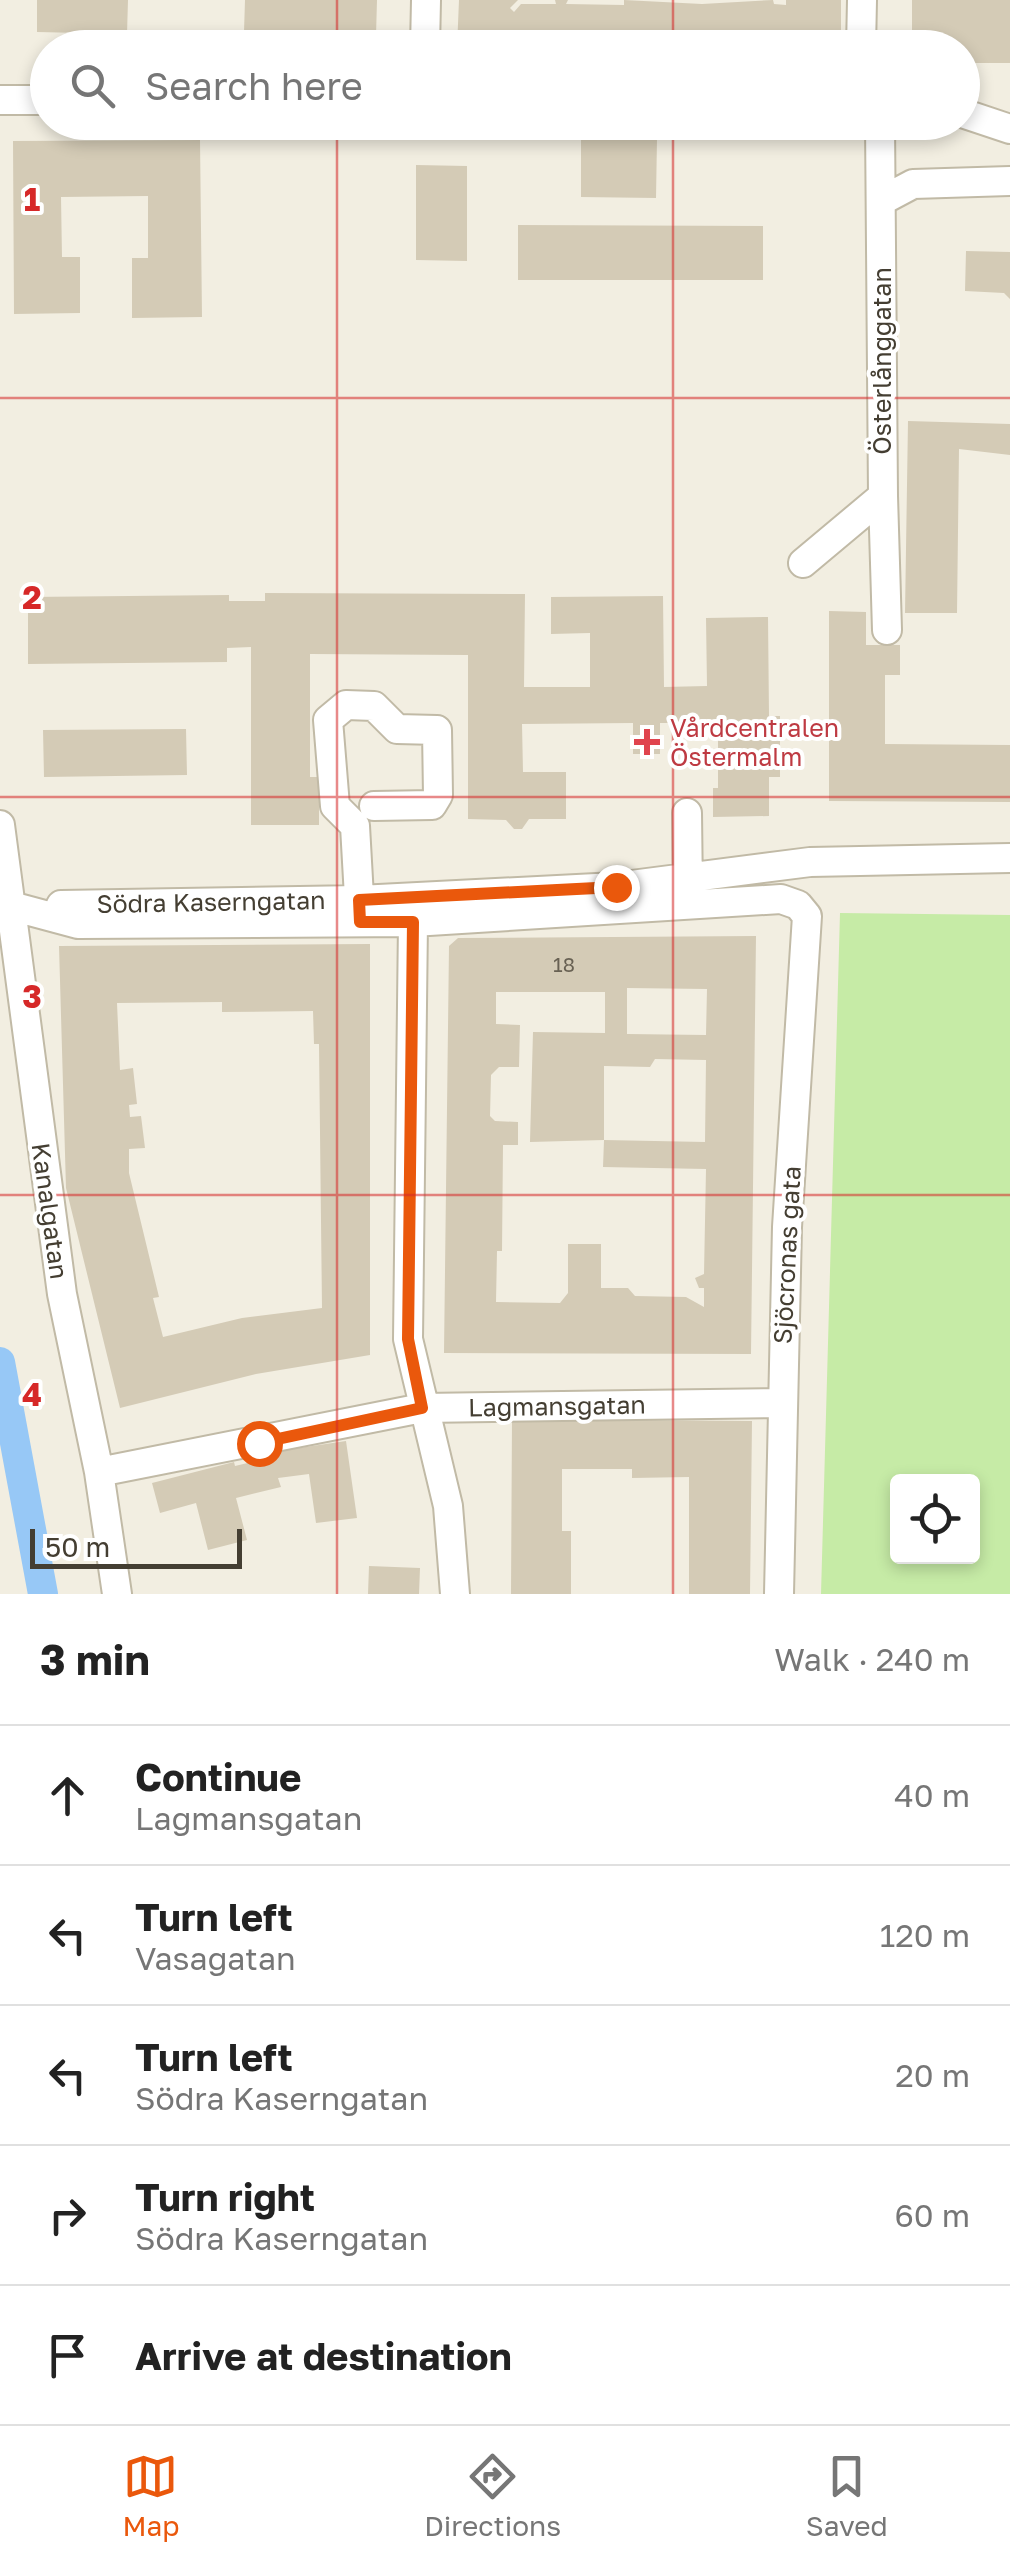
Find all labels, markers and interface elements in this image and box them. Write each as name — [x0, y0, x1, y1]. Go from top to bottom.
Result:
search box — [30, 30, 980, 140]
icon: search — [65, 58, 120, 113]
text: Search here — [145, 63, 363, 108]
text: 1 — [24, 180, 40, 218]
street label: Österlånggatan — [866, 267, 897, 455]
text: 2 — [22, 578, 42, 616]
place label: Vårdcentralen Östermalm — [670, 712, 839, 772]
marker: Vårdcentralen Östermalm — [634, 729, 660, 755]
route end — [594, 865, 640, 911]
street label: Södra Kaserngatan — [96, 884, 326, 919]
house number: 18 — [553, 952, 575, 976]
text: 3 — [22, 977, 42, 1015]
street label: Kanalgatan — [26, 1141, 75, 1281]
street label: Sjöcronas gata — [766, 1165, 807, 1345]
text: 4 — [22, 1375, 42, 1413]
street label: Lagmansgatan — [468, 1388, 646, 1423]
route start — [237, 1421, 283, 1467]
map controls — [890, 1474, 980, 1564]
button: locate — [890, 1474, 980, 1564]
scale bar — [30, 1524, 242, 1568]
text: 50 m — [45, 1530, 110, 1563]
text: 3 min — [40, 1634, 150, 1684]
text: Walk · 240 m — [774, 1640, 970, 1678]
text: Continue — [135, 1754, 301, 1799]
icon: ahead — [40, 1768, 95, 1823]
text: 40 m — [894, 1776, 970, 1814]
text: Lagmansgatan — [135, 1799, 362, 1837]
text: Turn left — [135, 1894, 293, 1939]
icon: left — [40, 1908, 95, 1963]
text: 120 m — [880, 1916, 970, 1954]
text: Vasagatan — [135, 1939, 296, 1977]
text: Turn left — [135, 2034, 293, 2079]
icon: left — [40, 2048, 95, 2103]
text: 20 m — [895, 2056, 970, 2094]
text: Södra Kaserngatan — [135, 2079, 428, 2117]
text: Turn right — [135, 2174, 315, 2219]
icon: right — [40, 2188, 95, 2243]
text: 60 m — [894, 2196, 970, 2234]
text: Södra Kaserngatan — [135, 2219, 428, 2257]
icon: arrive — [40, 2328, 95, 2383]
text: Arrive at destination — [135, 2333, 512, 2378]
tab: Map — [122, 2449, 180, 2542]
tab: Directions — [424, 2449, 561, 2542]
tab: Saved — [806, 2449, 888, 2542]

